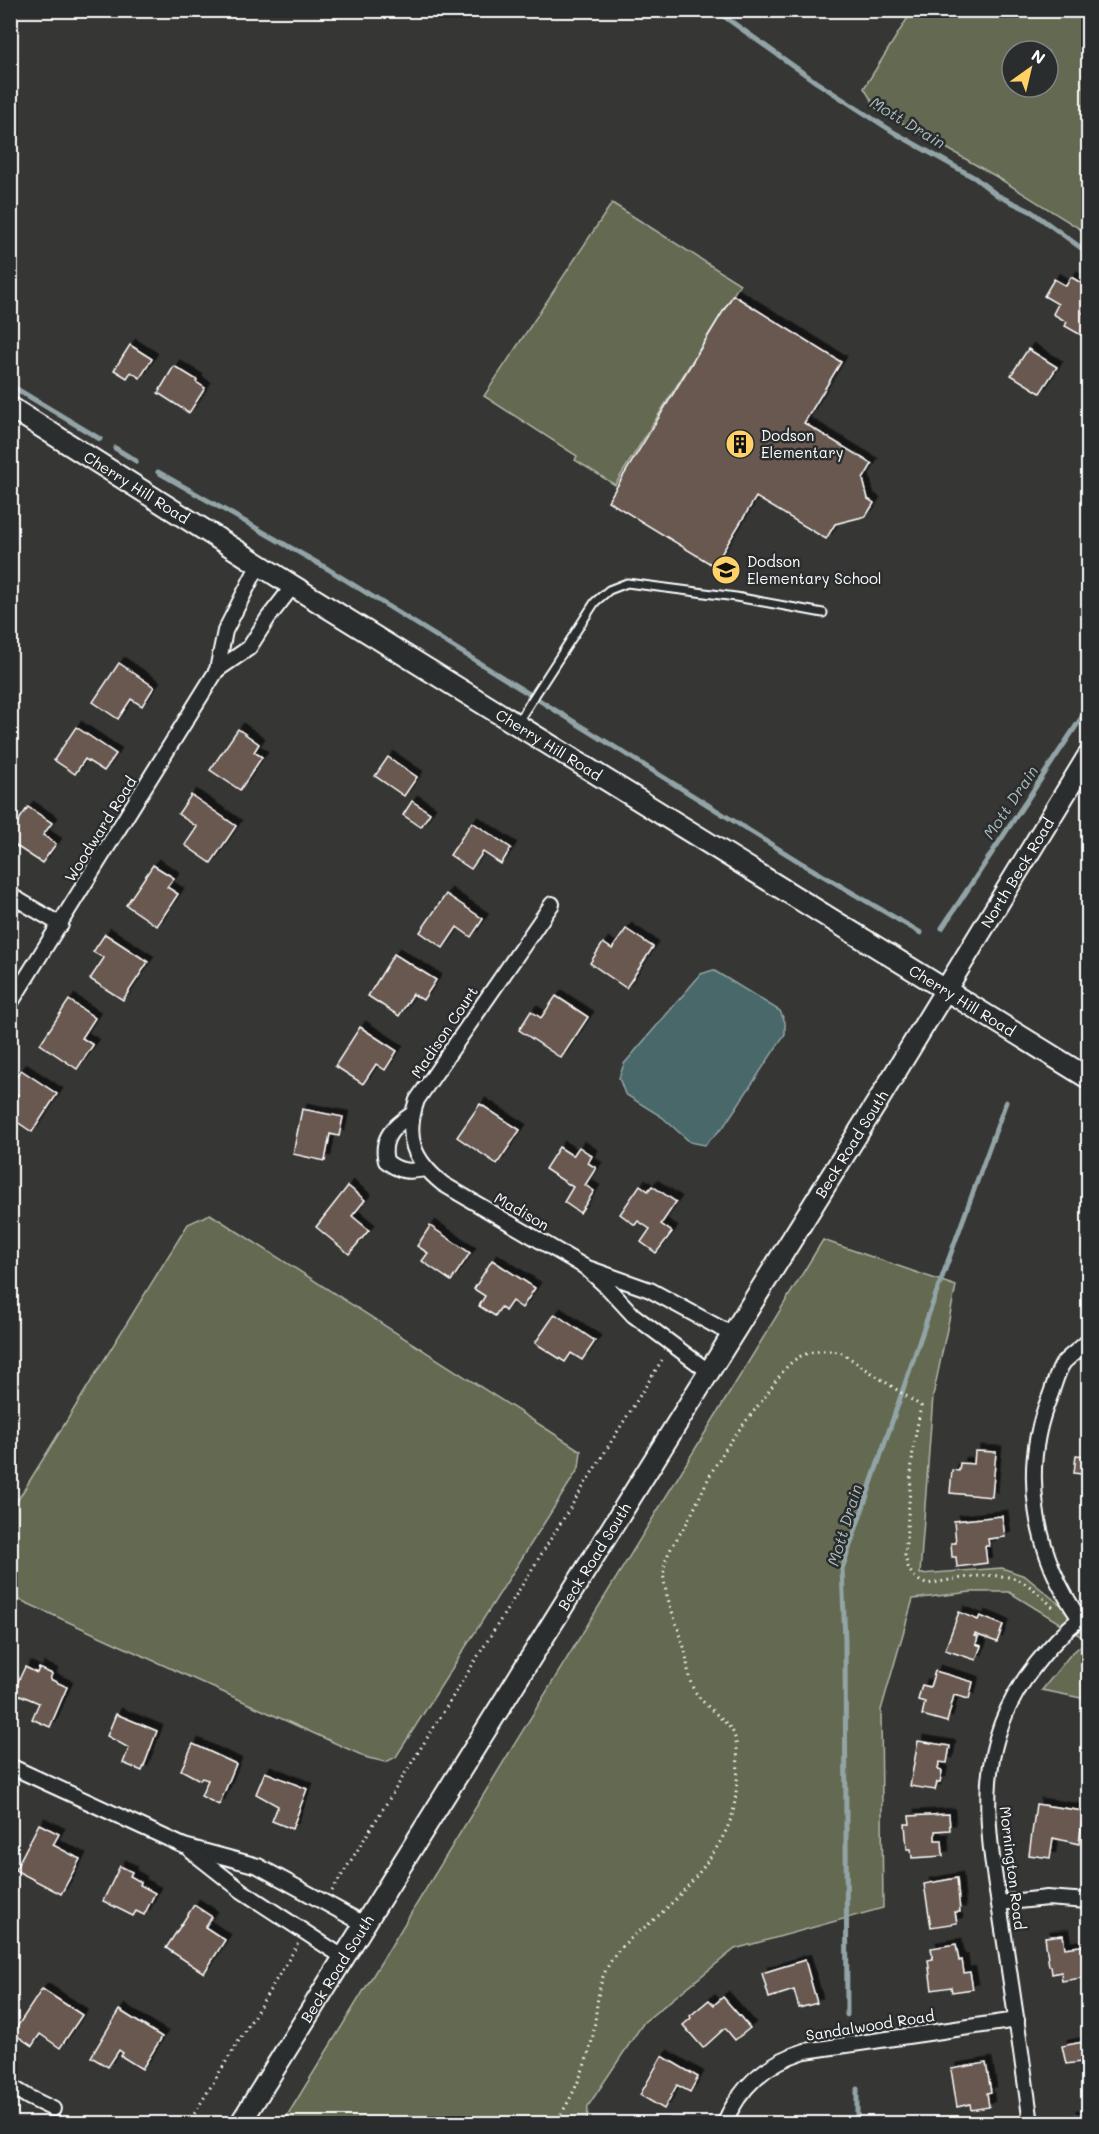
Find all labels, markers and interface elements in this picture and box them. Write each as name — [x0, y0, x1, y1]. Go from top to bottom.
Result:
north arrow — [1000, 39, 1060, 99]
text: N — [1028, 44, 1050, 68]
water label: Mott Drain — [867, 91, 950, 153]
place label: Dodson Elementary — [761, 425, 844, 462]
building icon: Dodson Elementary — [724, 428, 756, 460]
street label: Cherry Hill Road — [80, 446, 193, 528]
place label: Dodson Elementary School — [747, 551, 882, 588]
school or university icon: Dodson Elementary School — [710, 554, 742, 586]
street label: Cherry Hill Road — [492, 704, 606, 785]
water label: Mott Drain — [978, 761, 1042, 843]
street label: Woodward Road — [60, 773, 140, 885]
street label: North Beck Road — [976, 814, 1058, 931]
street label: Cherry Hill Road — [906, 960, 1019, 1041]
street label: Madison Court — [406, 982, 482, 1082]
street label: Beck Road South — [810, 1086, 892, 1201]
street label: Madison — [491, 1187, 553, 1235]
water label: Mott Drain — [822, 1482, 866, 1568]
street label: Beck Road South — [553, 1499, 635, 1614]
street label: Mornington Road — [996, 1805, 1030, 1931]
street label: Beck Road South — [296, 1911, 378, 2026]
street label: Sandalwood Road — [804, 2005, 936, 2045]

